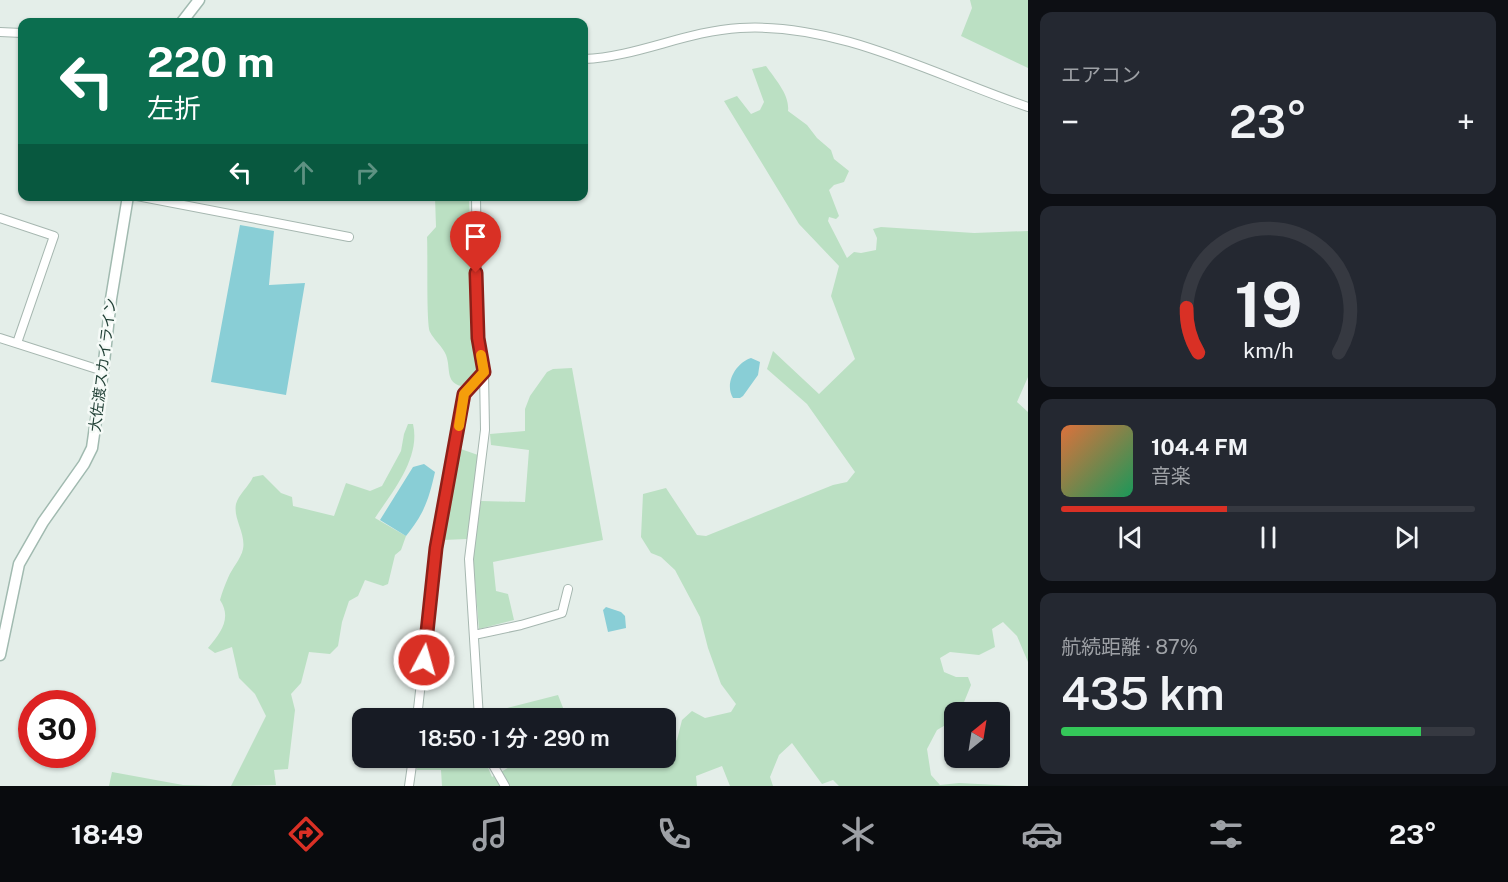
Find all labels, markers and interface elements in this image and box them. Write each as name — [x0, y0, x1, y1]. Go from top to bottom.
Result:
text: 220 m — [147, 37, 275, 86]
icon: left — [48, 42, 126, 120]
text: エアコン — [1061, 63, 1141, 87]
text: 左折 — [147, 92, 201, 124]
text: 23° — [1229, 95, 1307, 148]
text: − — [1061, 103, 1079, 141]
text: + — [1457, 103, 1475, 141]
icon: left — [224, 156, 257, 189]
icon: ahead — [287, 156, 320, 189]
icon: right — [350, 156, 383, 189]
pin — [450, 211, 501, 273]
icon: arrive — [459, 220, 492, 253]
text: 19 — [1234, 268, 1302, 341]
street label: 大佐渡スカイライン — [86, 297, 119, 433]
text: km/h — [1243, 339, 1293, 364]
text: 104.4 FM — [1151, 434, 1248, 460]
text: 音楽 — [1151, 464, 1191, 488]
icon: previous — [1114, 521, 1147, 554]
icon: pause — [1252, 521, 1285, 554]
icon: next — [1390, 521, 1423, 554]
position arrow — [392, 628, 456, 692]
text: 航続距離 · 87% — [1061, 635, 1198, 659]
text: 435 km — [1061, 667, 1225, 720]
speed limit sign: 30 — [18, 690, 96, 768]
north arrow — [944, 702, 1010, 768]
map controls — [944, 702, 1010, 768]
text: 18:50 · 1 分 · 290 m — [418, 725, 610, 751]
icon: directions — [285, 813, 327, 855]
icon: music — [469, 813, 511, 855]
icon: phone — [653, 813, 695, 855]
icon: climate — [837, 813, 879, 855]
icon: car — [1021, 813, 1063, 855]
icon: filters — [1205, 813, 1247, 855]
text: 18:49 — [71, 818, 143, 850]
text: 23° — [1389, 818, 1437, 850]

